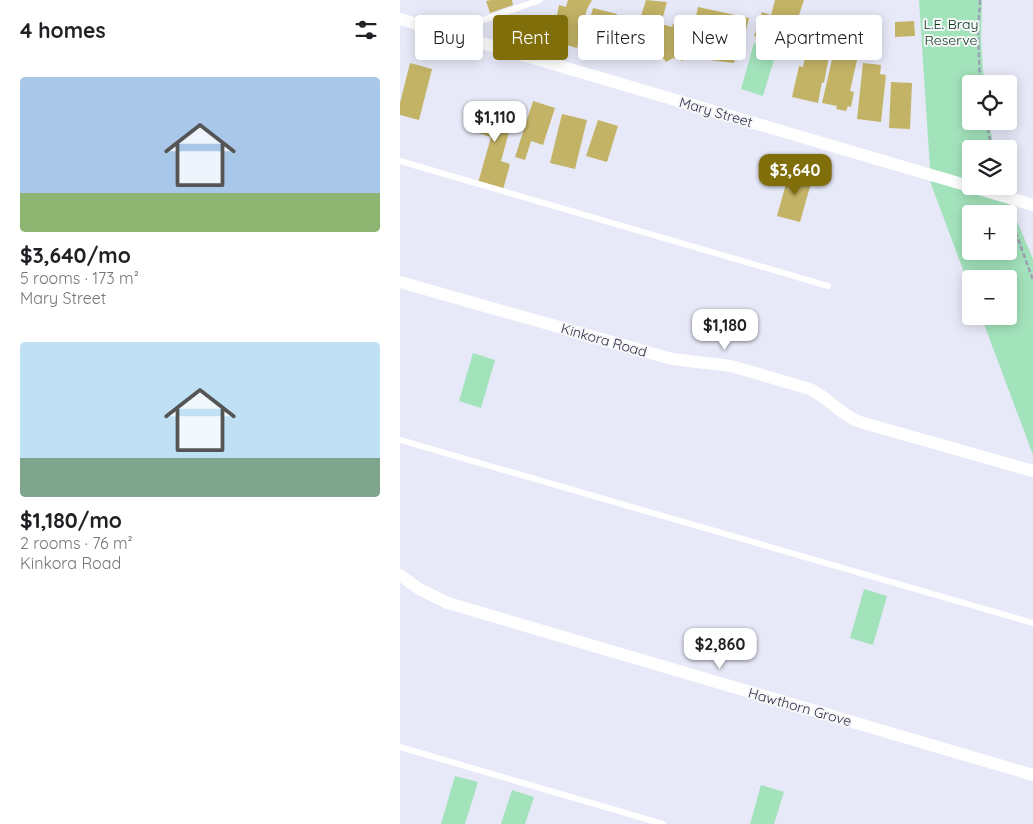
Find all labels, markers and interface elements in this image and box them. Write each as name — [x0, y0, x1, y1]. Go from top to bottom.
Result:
chip: Buy — [415, 15, 483, 60]
chip: Rent — [493, 15, 568, 60]
chip: Filters — [578, 15, 664, 60]
chip: New — [674, 15, 746, 60]
chip: Apartment — [756, 15, 882, 60]
park label: L.E. Bray Reserve — [923, 15, 979, 49]
icon: filters — [352, 16, 380, 44]
text: 4 homes — [20, 17, 106, 43]
map controls — [962, 75, 1017, 325]
button: locate — [962, 75, 1017, 130]
street label: Mary Street — [677, 93, 755, 131]
pin: $1,110 — [454, 100, 536, 143]
text: $1,110 — [474, 107, 516, 127]
icon: home — [155, 110, 245, 200]
button: layers — [962, 140, 1017, 195]
pin: $3,640 — [754, 154, 836, 196]
text: $3,640 — [770, 160, 820, 180]
button: + — [962, 205, 1017, 260]
text: $3,640/mo — [20, 242, 131, 268]
text: 5 rooms · 173 m² — [20, 268, 139, 288]
button: − — [962, 270, 1017, 325]
text: Mary Street — [20, 288, 106, 308]
pin: $1,180 — [684, 308, 766, 351]
text: $1,180 — [703, 315, 747, 335]
street label: Kinkora Road — [559, 319, 649, 361]
icon: home — [155, 375, 245, 465]
text: $1,180/mo — [20, 507, 122, 533]
text: 2 rooms · 76 m² — [20, 533, 133, 553]
text: Kinkora Road — [20, 553, 121, 573]
pin: $2,860 — [679, 628, 761, 670]
text: $2,860 — [695, 634, 745, 654]
street label: Hawthorn Grove — [746, 684, 854, 730]

